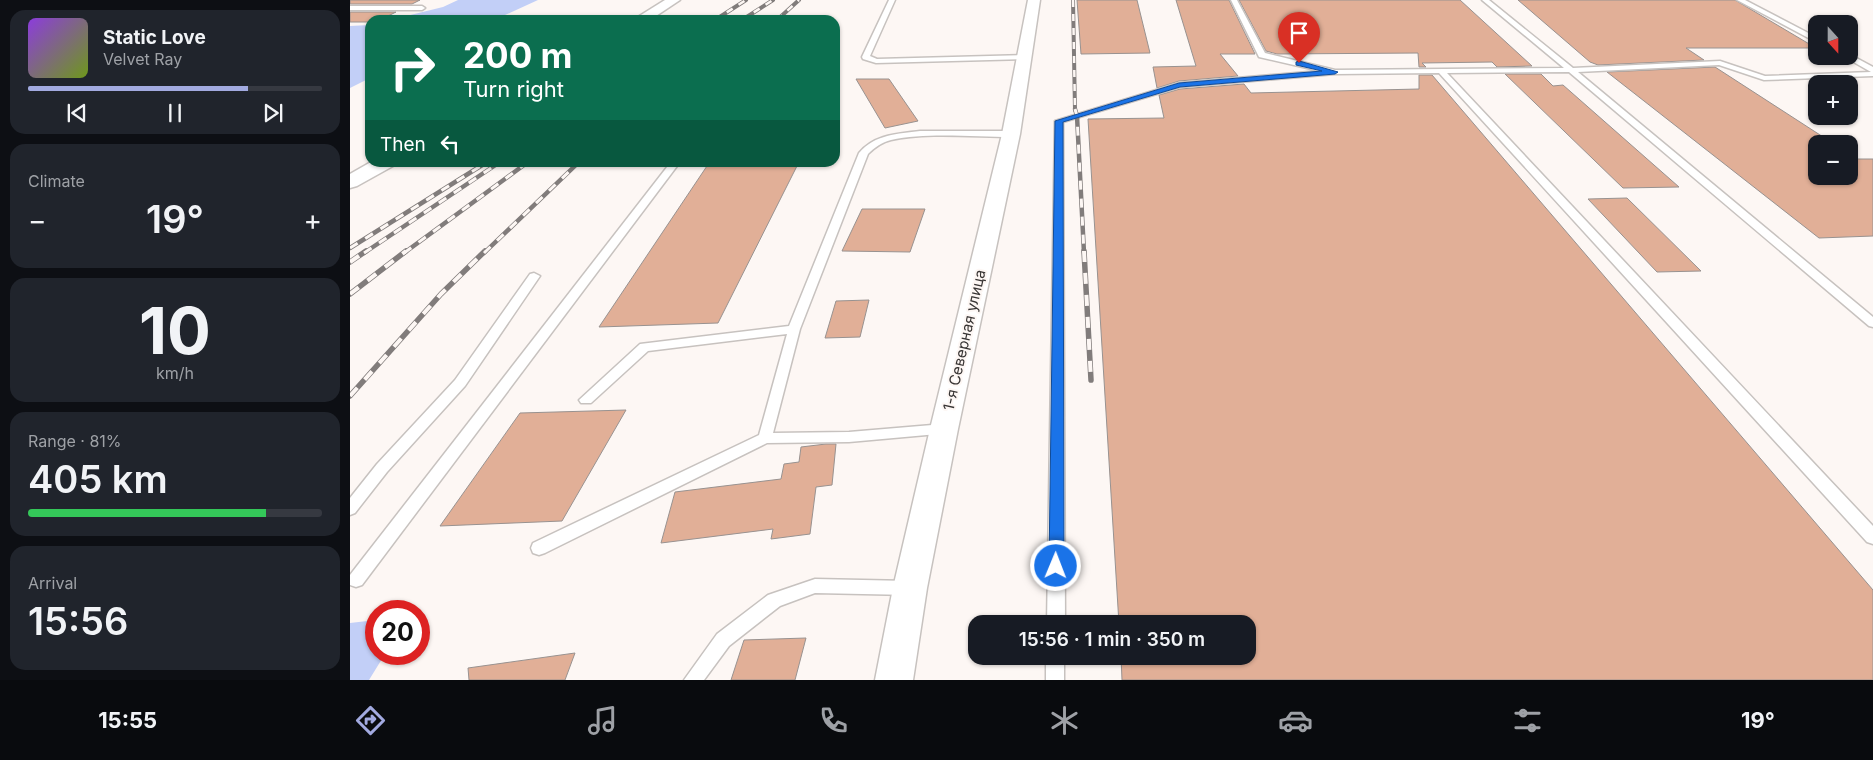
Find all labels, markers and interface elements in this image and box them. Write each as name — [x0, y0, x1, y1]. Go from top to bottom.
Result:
pin — [1278, 12, 1320, 63]
north arrow — [1808, 15, 1858, 65]
map controls — [1808, 15, 1858, 185]
icon: arrive — [1285, 19, 1313, 47]
text: Static Love — [103, 26, 206, 49]
text: 200 m — [463, 34, 572, 76]
icon: right — [380, 35, 445, 100]
text: Velvet Ray — [103, 49, 182, 69]
button: + — [1808, 75, 1858, 125]
text: Turn right — [463, 76, 564, 102]
icon: previous — [63, 99, 91, 127]
icon: pause — [161, 99, 189, 127]
icon: next — [259, 99, 287, 127]
icon: left — [436, 130, 464, 158]
text: Then — [380, 133, 426, 156]
button: − — [1808, 135, 1858, 185]
text: Climate — [28, 171, 85, 191]
text: 19° — [146, 196, 204, 242]
text: − — [28, 203, 47, 237]
text: + — [303, 203, 322, 237]
street label: 1-я Северная улица — [939, 268, 989, 412]
text: 10 — [139, 291, 211, 370]
text: km/h — [156, 363, 194, 383]
text: Range · 81% — [28, 431, 122, 451]
text: 405 km — [28, 456, 168, 502]
position arrow — [1029, 539, 1081, 591]
text: Arrival — [28, 573, 77, 593]
text: 15:56 — [28, 598, 128, 644]
speed limit sign: 20 — [365, 600, 430, 665]
text: 15:56 · 1 min · 350 m — [1019, 628, 1205, 651]
icon: directions — [353, 703, 388, 738]
icon: music — [585, 703, 620, 738]
icon: phone — [816, 703, 851, 738]
icon: climate — [1047, 703, 1082, 738]
icon: car — [1278, 703, 1313, 738]
icon: filters — [1510, 703, 1545, 738]
text: 15:55 — [98, 707, 157, 733]
text: 19° — [1741, 707, 1775, 733]

